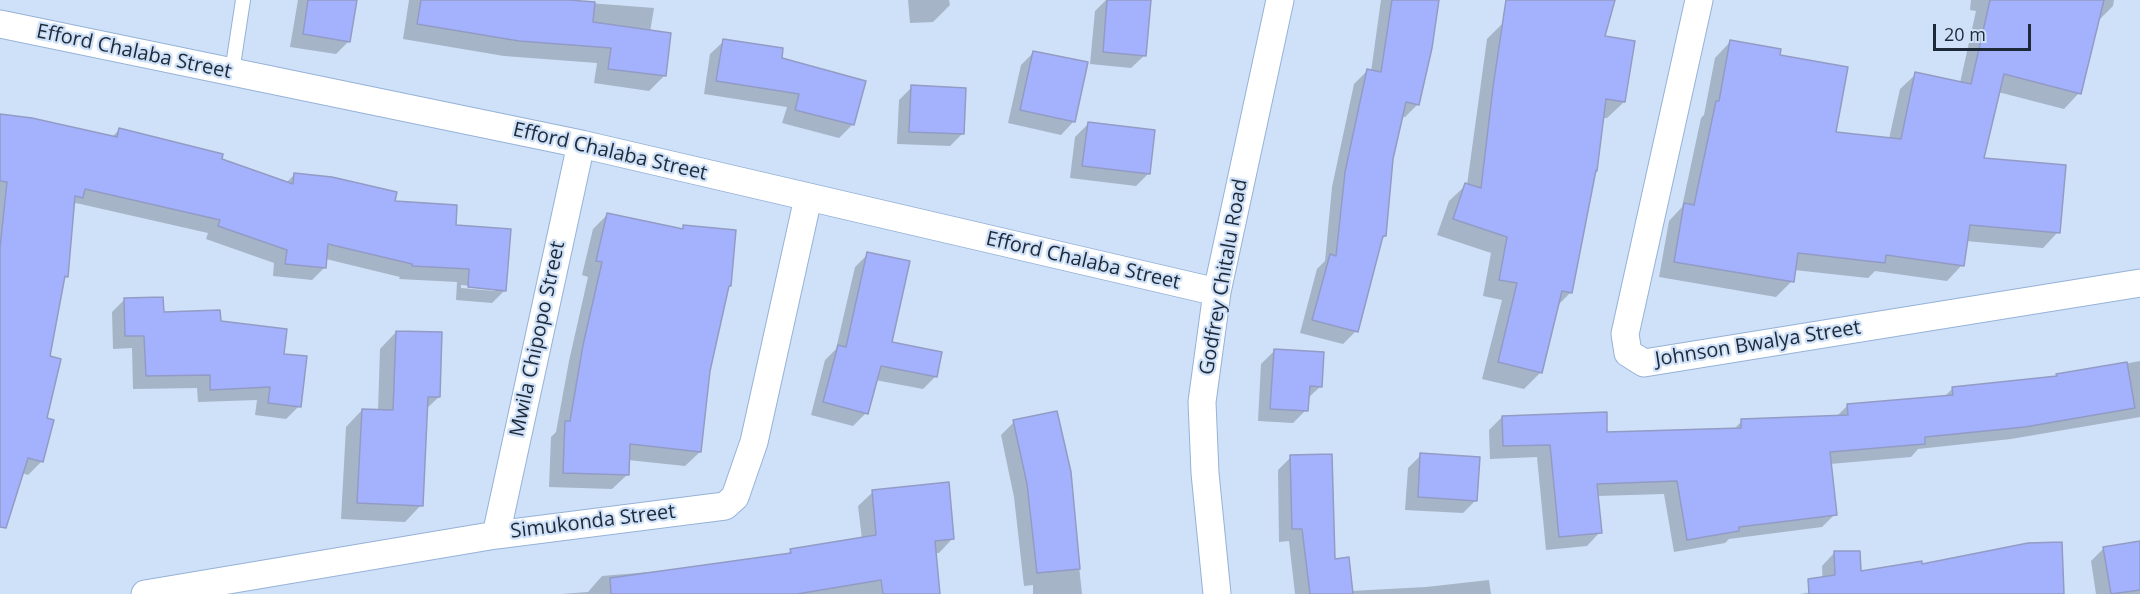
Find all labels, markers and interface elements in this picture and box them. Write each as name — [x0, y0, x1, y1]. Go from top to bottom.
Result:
scale bar — [1936, 12, 2034, 50]
street label: Efford Chalaba Street — [34, 20, 234, 84]
text: 20 m — [1944, 22, 1986, 46]
street label: Efford Chalaba Street — [510, 118, 710, 186]
street label: Godfrey Chitalu Road — [1195, 177, 1253, 377]
street label: Efford Chalaba Street — [983, 227, 1183, 295]
street label: Mwila Chipopo Street — [506, 239, 570, 439]
street label: Johnson Bwalya Street — [1654, 316, 1862, 372]
street label: Simukonda Street — [509, 500, 677, 544]

